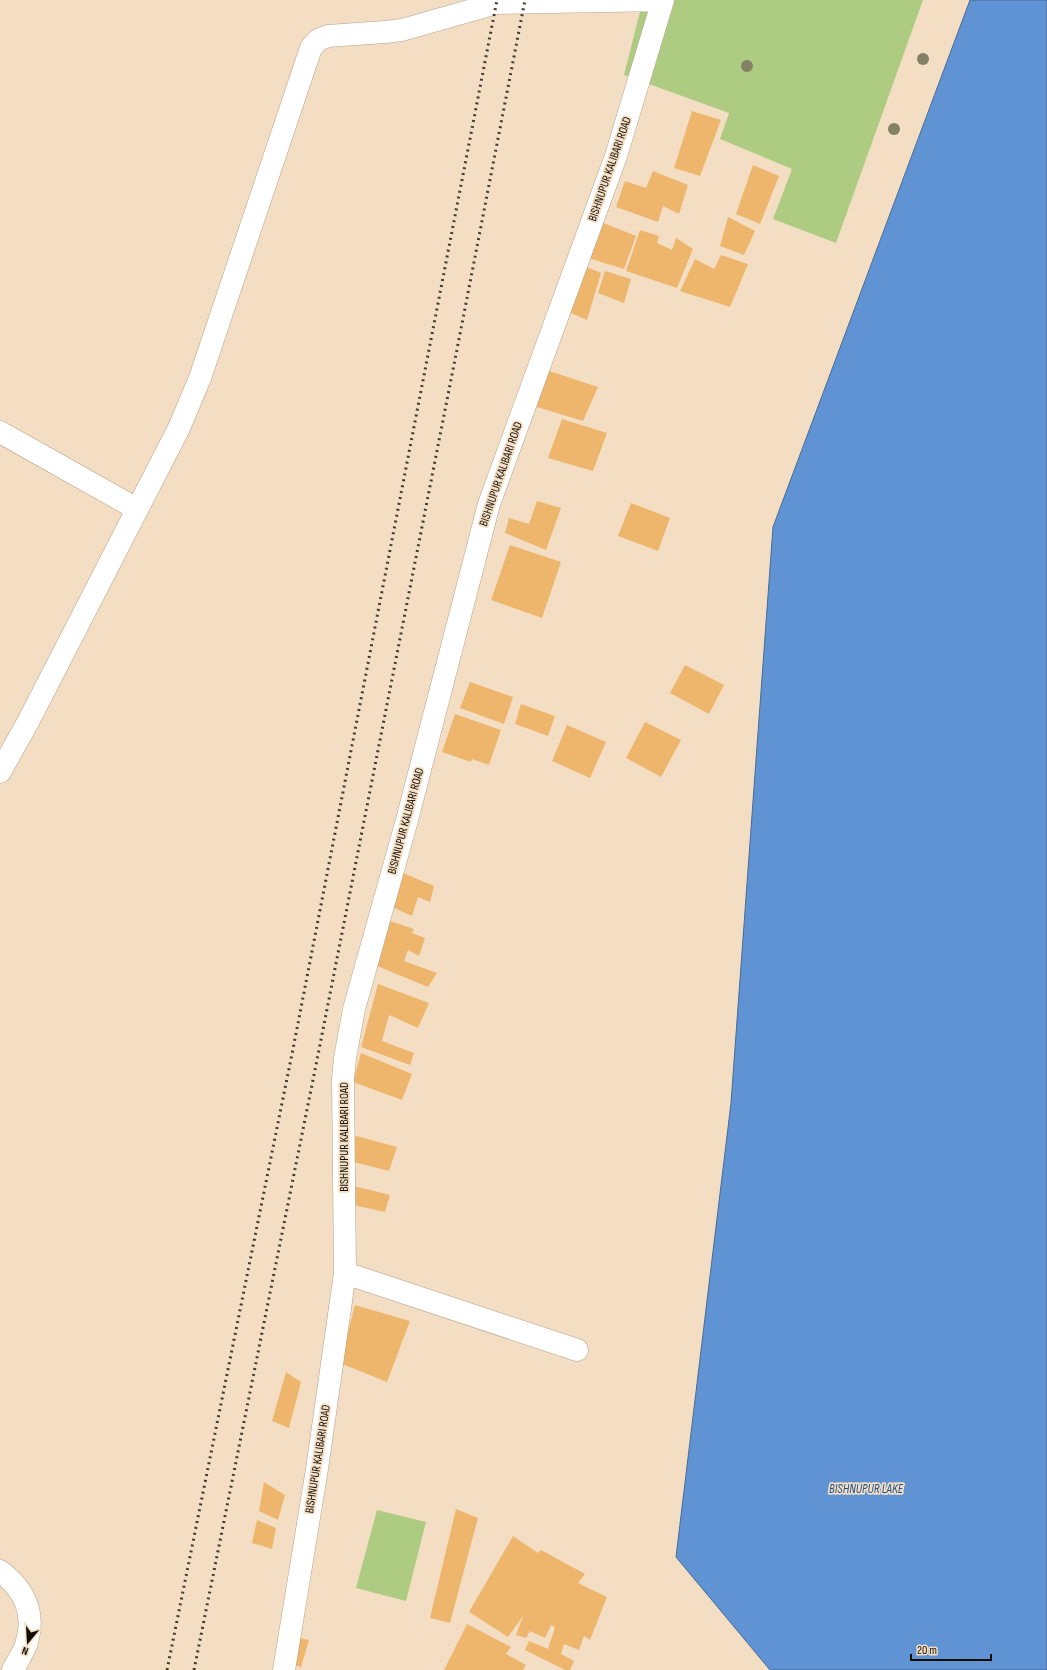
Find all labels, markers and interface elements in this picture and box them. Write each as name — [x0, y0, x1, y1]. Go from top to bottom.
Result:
street label: BISHNUPUR KALIBARI ROAD — [585, 115, 635, 223]
street label: BISHNUPUR KALIBARI ROAD — [476, 420, 526, 528]
street label: BISHNUPUR KALIBARI ROAD — [385, 766, 427, 876]
street label: BISHNUPUR KALIBARI ROAD — [337, 1082, 352, 1192]
street label: BISHNUPUR KALIBARI ROAD — [302, 1404, 334, 1514]
water label: BISHNUPUR LAKE — [829, 1481, 904, 1497]
north arrow — [8, 1622, 48, 1662]
scale bar — [911, 1636, 991, 1662]
text: 20 m — [917, 1643, 937, 1658]
text: N — [20, 1644, 30, 1658]

